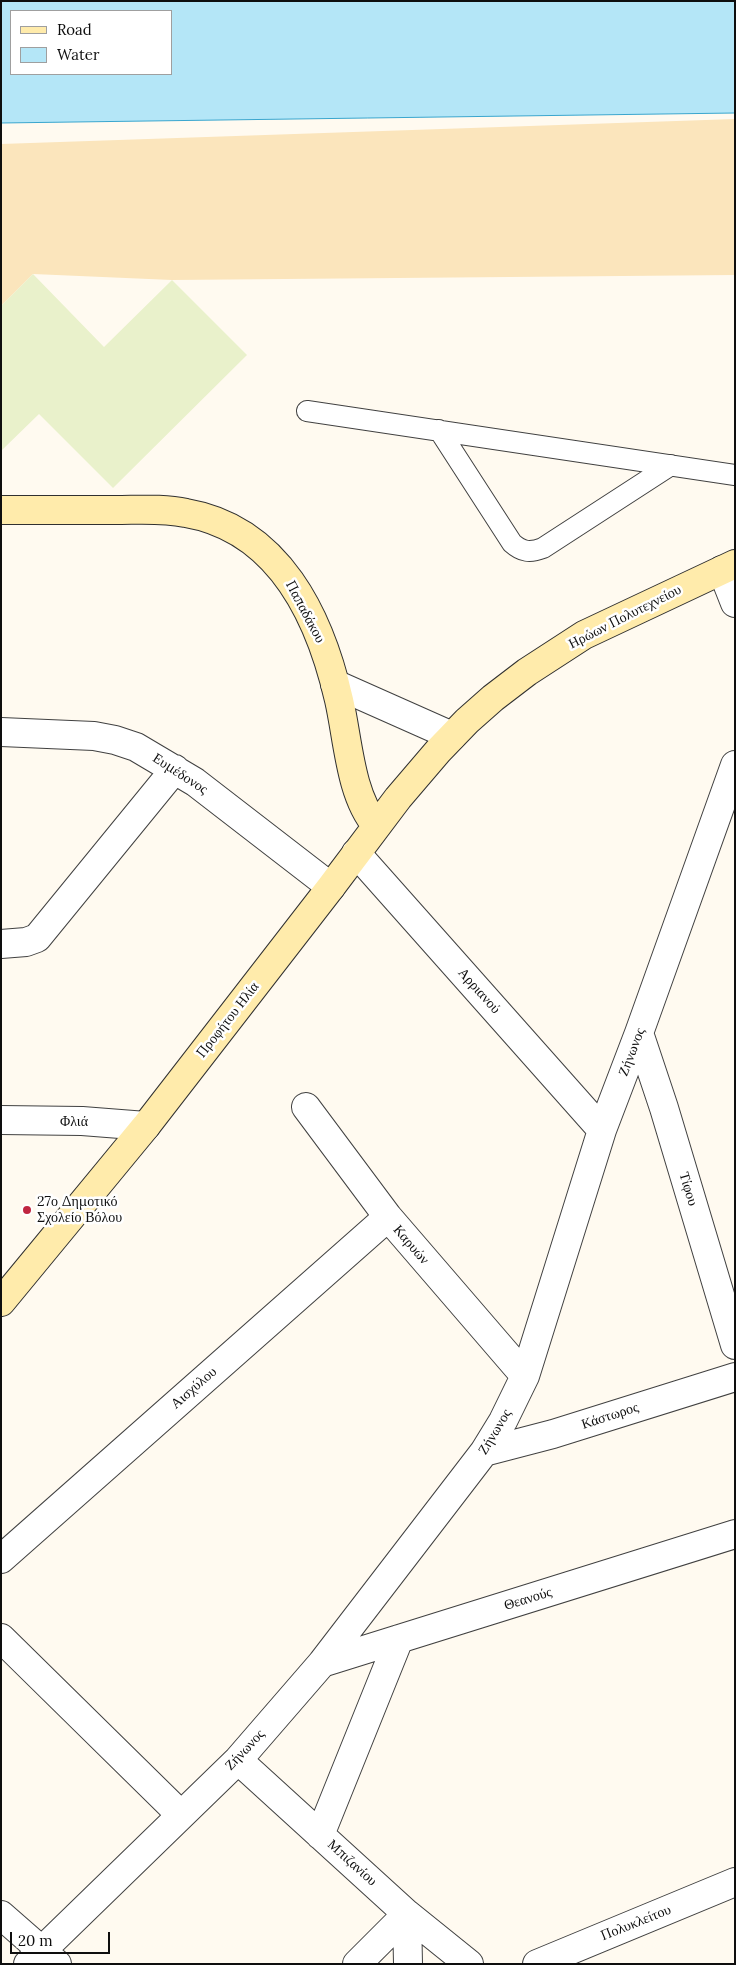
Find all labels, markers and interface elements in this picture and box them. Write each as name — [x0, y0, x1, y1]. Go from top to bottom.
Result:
legend — [10, 10, 172, 75]
text: Road — [57, 20, 92, 39]
text: Water — [57, 45, 99, 64]
street label: Παπαδάκου — [282, 578, 328, 646]
street label: Ηρώων Πολυτεχνείου — [566, 581, 684, 653]
street label: Ευμέδονος — [149, 750, 211, 798]
street label: Αρριανού — [454, 965, 504, 1017]
street label: Προφήτου Ηλία — [193, 979, 263, 1061]
street label: Ζήνωνος — [615, 1026, 649, 1078]
street label: Φλιά — [60, 1114, 88, 1130]
street label: Τίφου — [675, 1170, 701, 1208]
place label: 27ο Δημοτικό Σχολείο Βόλου — [37, 1194, 122, 1226]
marker: 27ο Δημοτικό Σχολείο Βόλου — [21, 1204, 33, 1216]
street label: Καρυών — [389, 1222, 433, 1268]
street label: Αισχύλου — [168, 1364, 220, 1412]
street label: Κάστωρος — [579, 1399, 641, 1433]
street label: Ζήνωνος — [475, 1406, 515, 1458]
street label: Θεανούς — [502, 1584, 554, 1614]
street label: Ζήνωνος — [222, 1726, 268, 1774]
street label: Μπιζανίου — [324, 1836, 380, 1890]
street label: Πολυκλείτου — [598, 1901, 674, 1945]
scale bar — [12, 1922, 112, 1954]
text: 20 m — [18, 1931, 53, 1950]

